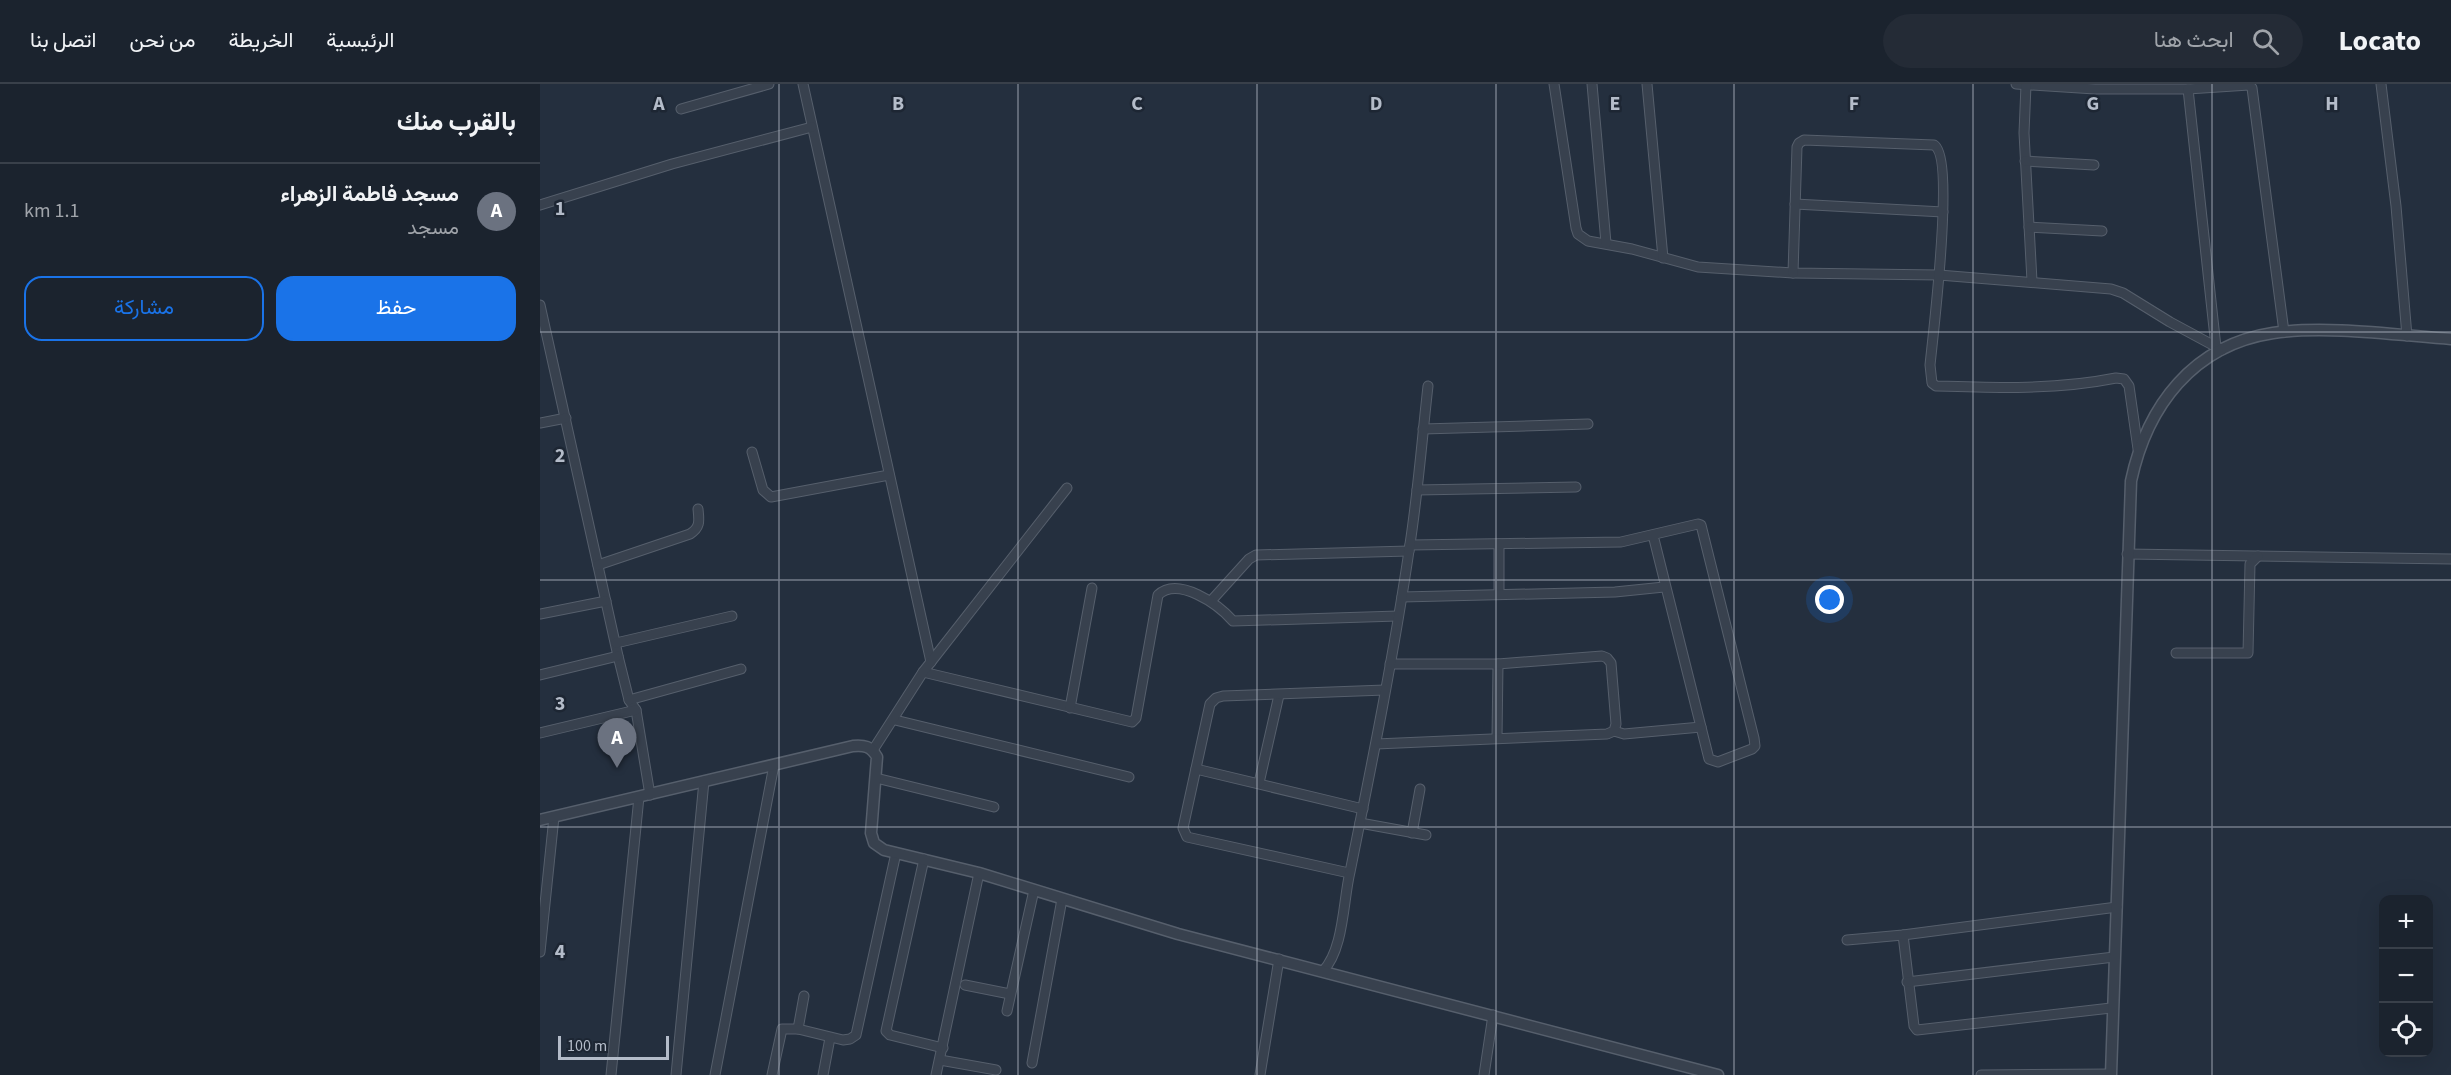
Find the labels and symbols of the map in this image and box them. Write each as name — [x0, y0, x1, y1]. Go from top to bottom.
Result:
text: A — [652, 90, 665, 118]
text: B — [892, 90, 904, 118]
text: C — [1131, 90, 1143, 118]
text: D — [1370, 90, 1382, 118]
text: E — [1610, 90, 1620, 118]
text: F — [1849, 90, 1859, 118]
text: G — [2087, 90, 2099, 118]
text: H — [2325, 90, 2339, 118]
text: 1 — [555, 195, 565, 223]
text: 2 — [555, 442, 565, 470]
your location — [1815, 585, 1844, 614]
text: 3 — [555, 690, 565, 718]
pin: A — [598, 718, 637, 768]
text: 4 — [555, 938, 566, 966]
scale bar — [558, 1033, 669, 1060]

